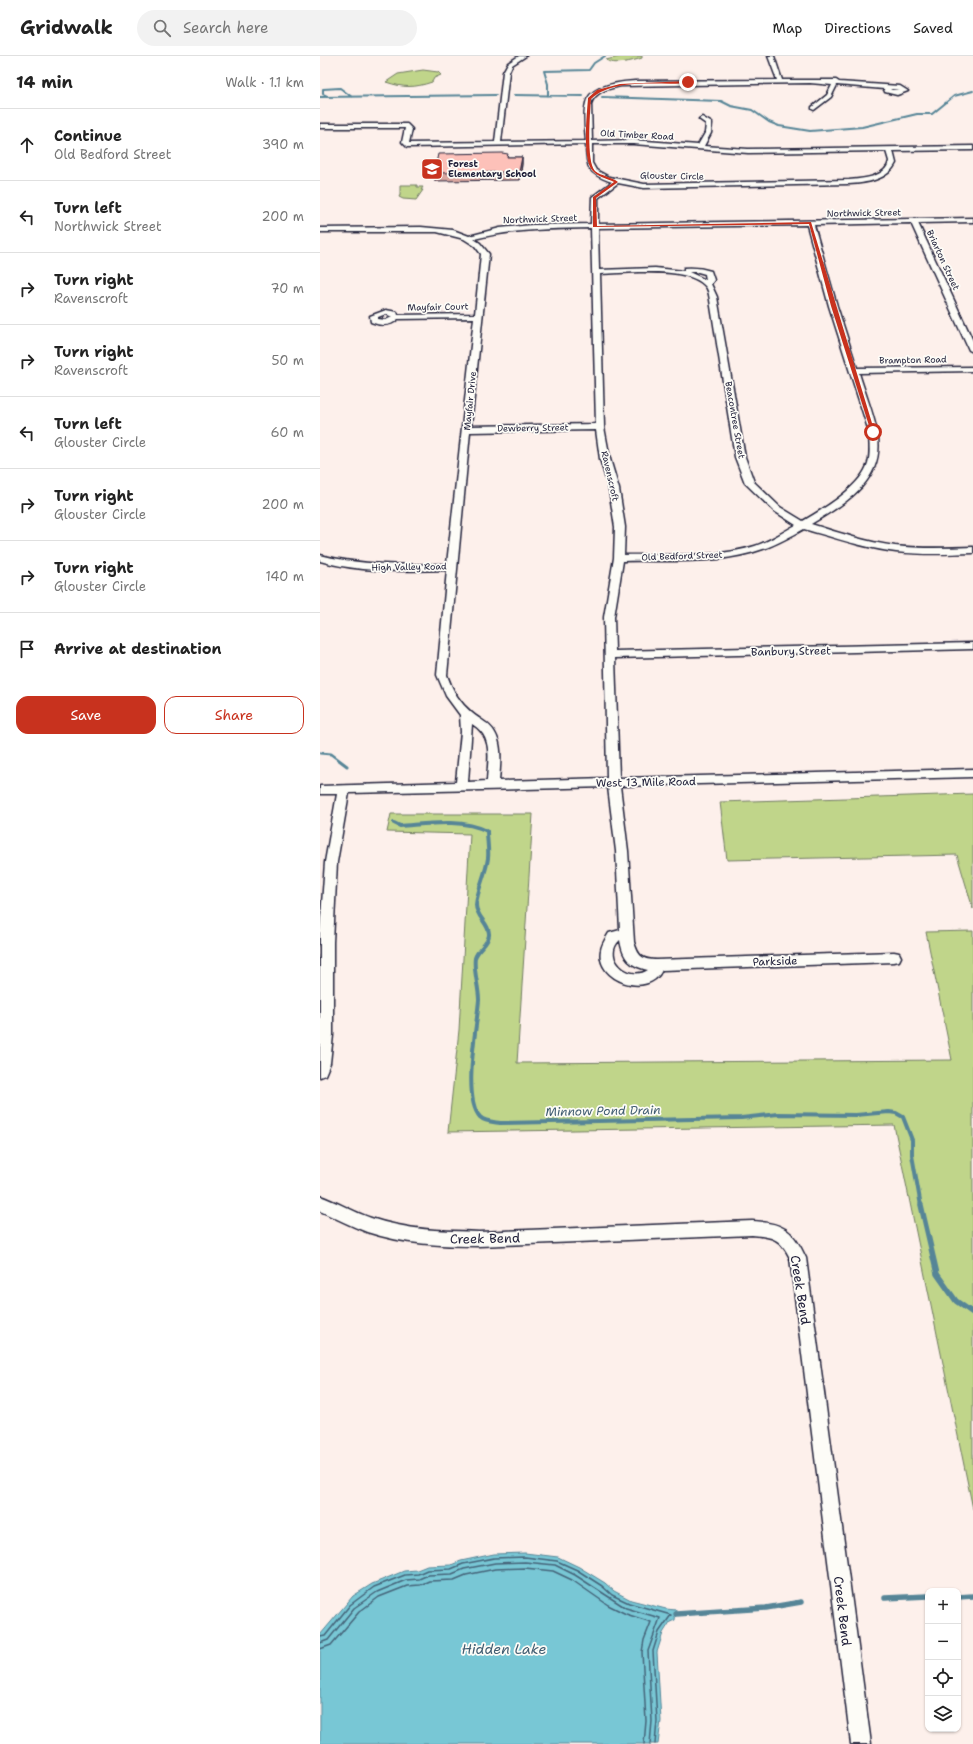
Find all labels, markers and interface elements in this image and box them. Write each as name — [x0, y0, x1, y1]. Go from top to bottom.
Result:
search box — [137, 10, 417, 46]
text: Gridwalk — [20, 15, 113, 40]
icon: search — [151, 17, 173, 39]
text: Search here — [183, 18, 269, 38]
text: Map — [773, 19, 803, 37]
text: Directions — [825, 19, 891, 37]
text: Saved — [913, 19, 953, 37]
text: 14 min — [16, 71, 73, 93]
route end — [679, 73, 697, 91]
text: Walk · 1.1 km — [225, 74, 304, 91]
text: Continue — [54, 126, 122, 146]
street label: Old Timber Road — [600, 127, 674, 143]
icon: ahead — [16, 134, 38, 156]
text: 390 m — [262, 136, 304, 153]
text: Old Bedford Street — [54, 146, 171, 163]
school or university icon: Forest Elementary School — [419, 156, 445, 182]
place label: Forest Elementary School — [448, 158, 536, 180]
street label: Glouster Circle — [640, 169, 704, 183]
text: Turn left — [54, 198, 122, 218]
icon: left — [16, 206, 38, 228]
street label: Northwick Street — [827, 206, 901, 220]
text: 200 m — [262, 208, 304, 225]
street label: Northwick Street — [503, 212, 578, 226]
text: Northwick Street — [54, 218, 162, 235]
street label: Briarton Street — [924, 228, 962, 292]
text: Turn right — [54, 270, 134, 290]
icon: right — [16, 278, 38, 300]
text: 70 m — [270, 280, 304, 297]
text: Ravenscroft — [54, 290, 128, 307]
street label: Mayfair Court — [407, 300, 469, 314]
text: Turn right — [54, 342, 134, 362]
icon: right — [16, 350, 38, 372]
text: 50 m — [271, 352, 304, 369]
street label: Brampton Road — [879, 353, 947, 367]
text: Ravenscroft — [54, 362, 128, 379]
street label: Mayfair Drive — [461, 371, 479, 431]
street label: Beacontree Street — [722, 380, 748, 460]
text: Turn left — [54, 414, 122, 434]
street label: Dewberry Street — [497, 421, 569, 435]
icon: left — [16, 422, 38, 444]
route start — [864, 423, 882, 441]
text: 60 m — [271, 424, 304, 441]
text: Glouster Circle — [54, 434, 146, 451]
street label: Ravenscroft — [598, 450, 622, 502]
text: Turn right — [54, 486, 134, 506]
icon: right — [16, 494, 38, 516]
text: 200 m — [262, 496, 304, 513]
text: Glouster Circle — [54, 506, 146, 523]
street label: Old Bedford Street — [641, 549, 723, 563]
text: Turn right — [54, 558, 134, 578]
street label: High Valley Road — [371, 560, 447, 574]
icon: right — [16, 566, 38, 588]
text: 140 m — [265, 568, 304, 585]
text: Glouster Circle — [54, 578, 146, 595]
icon: arrive — [16, 638, 38, 660]
text: Arrive at destination — [54, 639, 222, 659]
street label: Banbury Street — [751, 643, 831, 660]
button: Save — [16, 696, 156, 734]
button: Share — [164, 696, 304, 734]
street label: West 13 Mile Road — [596, 774, 696, 791]
street label: Parkside — [752, 953, 798, 970]
water label: Minnow Pond Drain — [545, 1102, 661, 1120]
street label: Creek Bend — [450, 1229, 520, 1248]
street label: Creek Bend — [787, 1254, 814, 1326]
street label: Creek Bend — [830, 1575, 855, 1647]
map controls — [925, 1588, 961, 1732]
button: + — [925, 1588, 961, 1624]
button: − — [925, 1624, 961, 1660]
water label: Hidden Lake — [462, 1640, 546, 1658]
button: locate — [925, 1660, 961, 1696]
button: layers — [925, 1696, 961, 1732]

